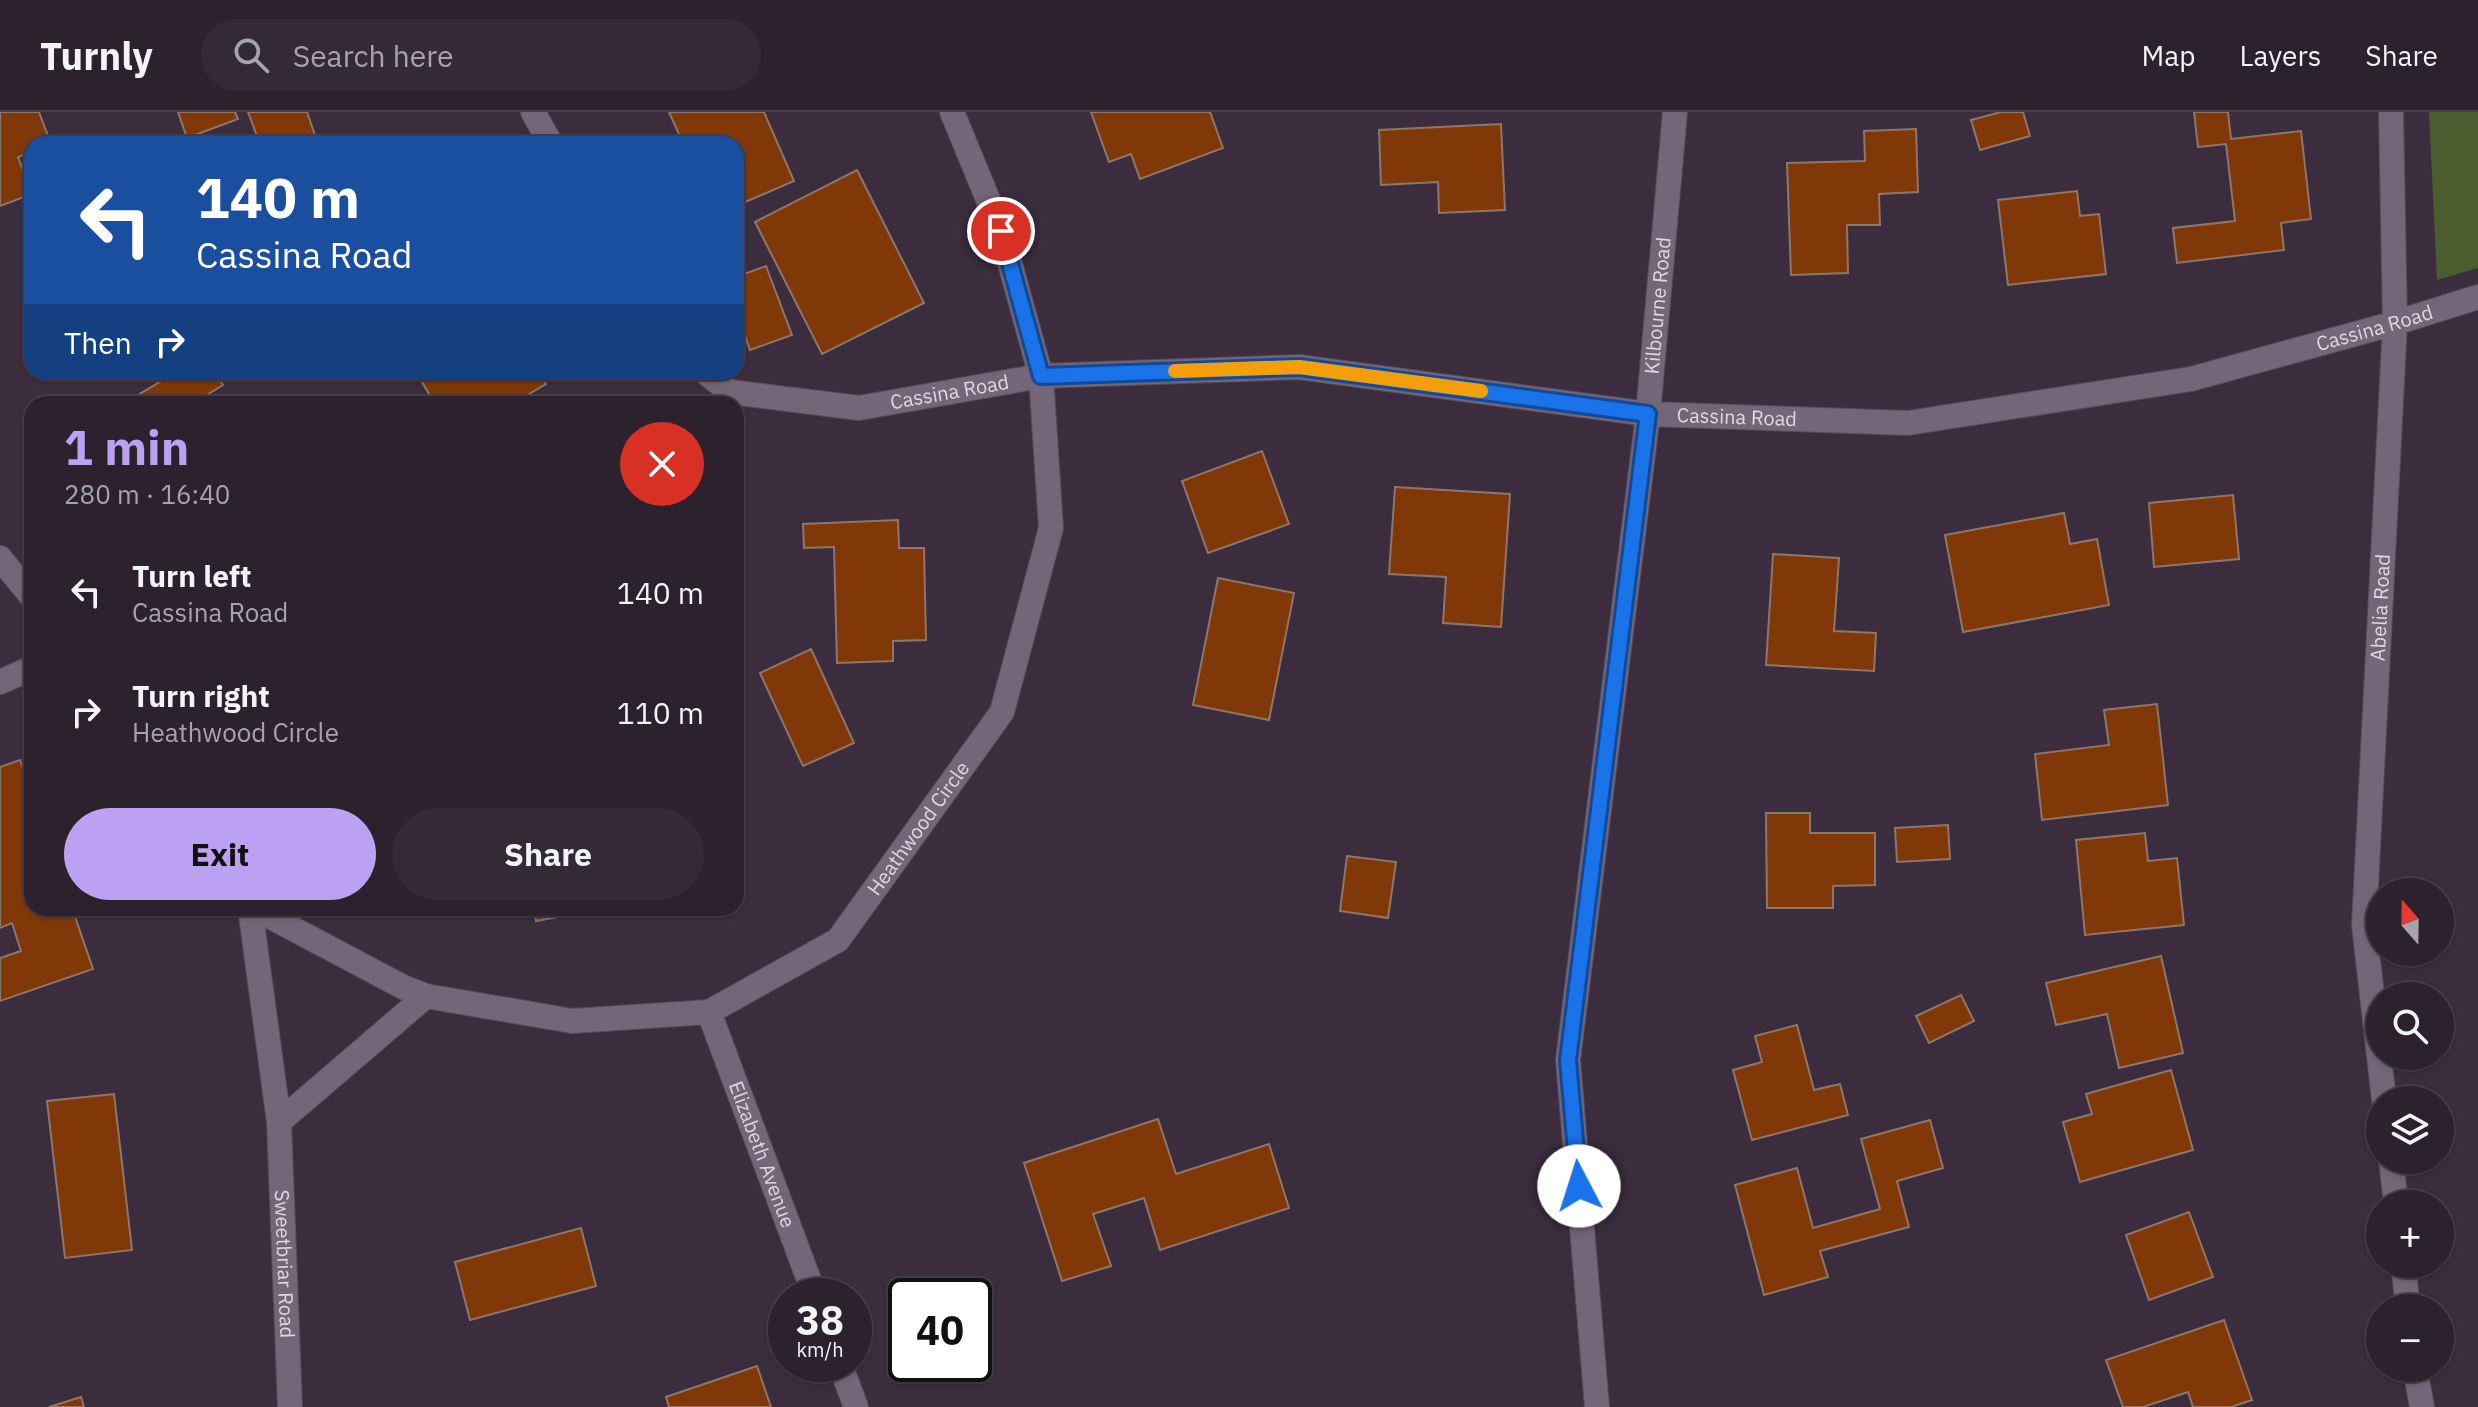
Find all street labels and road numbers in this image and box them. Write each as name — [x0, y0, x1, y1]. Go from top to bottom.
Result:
street label: Kilbourne Road — [1638, 236, 1677, 375]
street label: Cassina Road — [2313, 298, 2436, 357]
street label: Cassina Road — [888, 368, 1011, 415]
street label: Cassina Road — [1676, 401, 1797, 432]
street label: Abelia Road — [2364, 553, 2396, 662]
street label: Heathwood Circle — [860, 756, 975, 901]
street label: Elizabeth Avenue — [723, 1077, 802, 1231]
street label: Sweetbriar Road — [269, 1189, 301, 1339]

